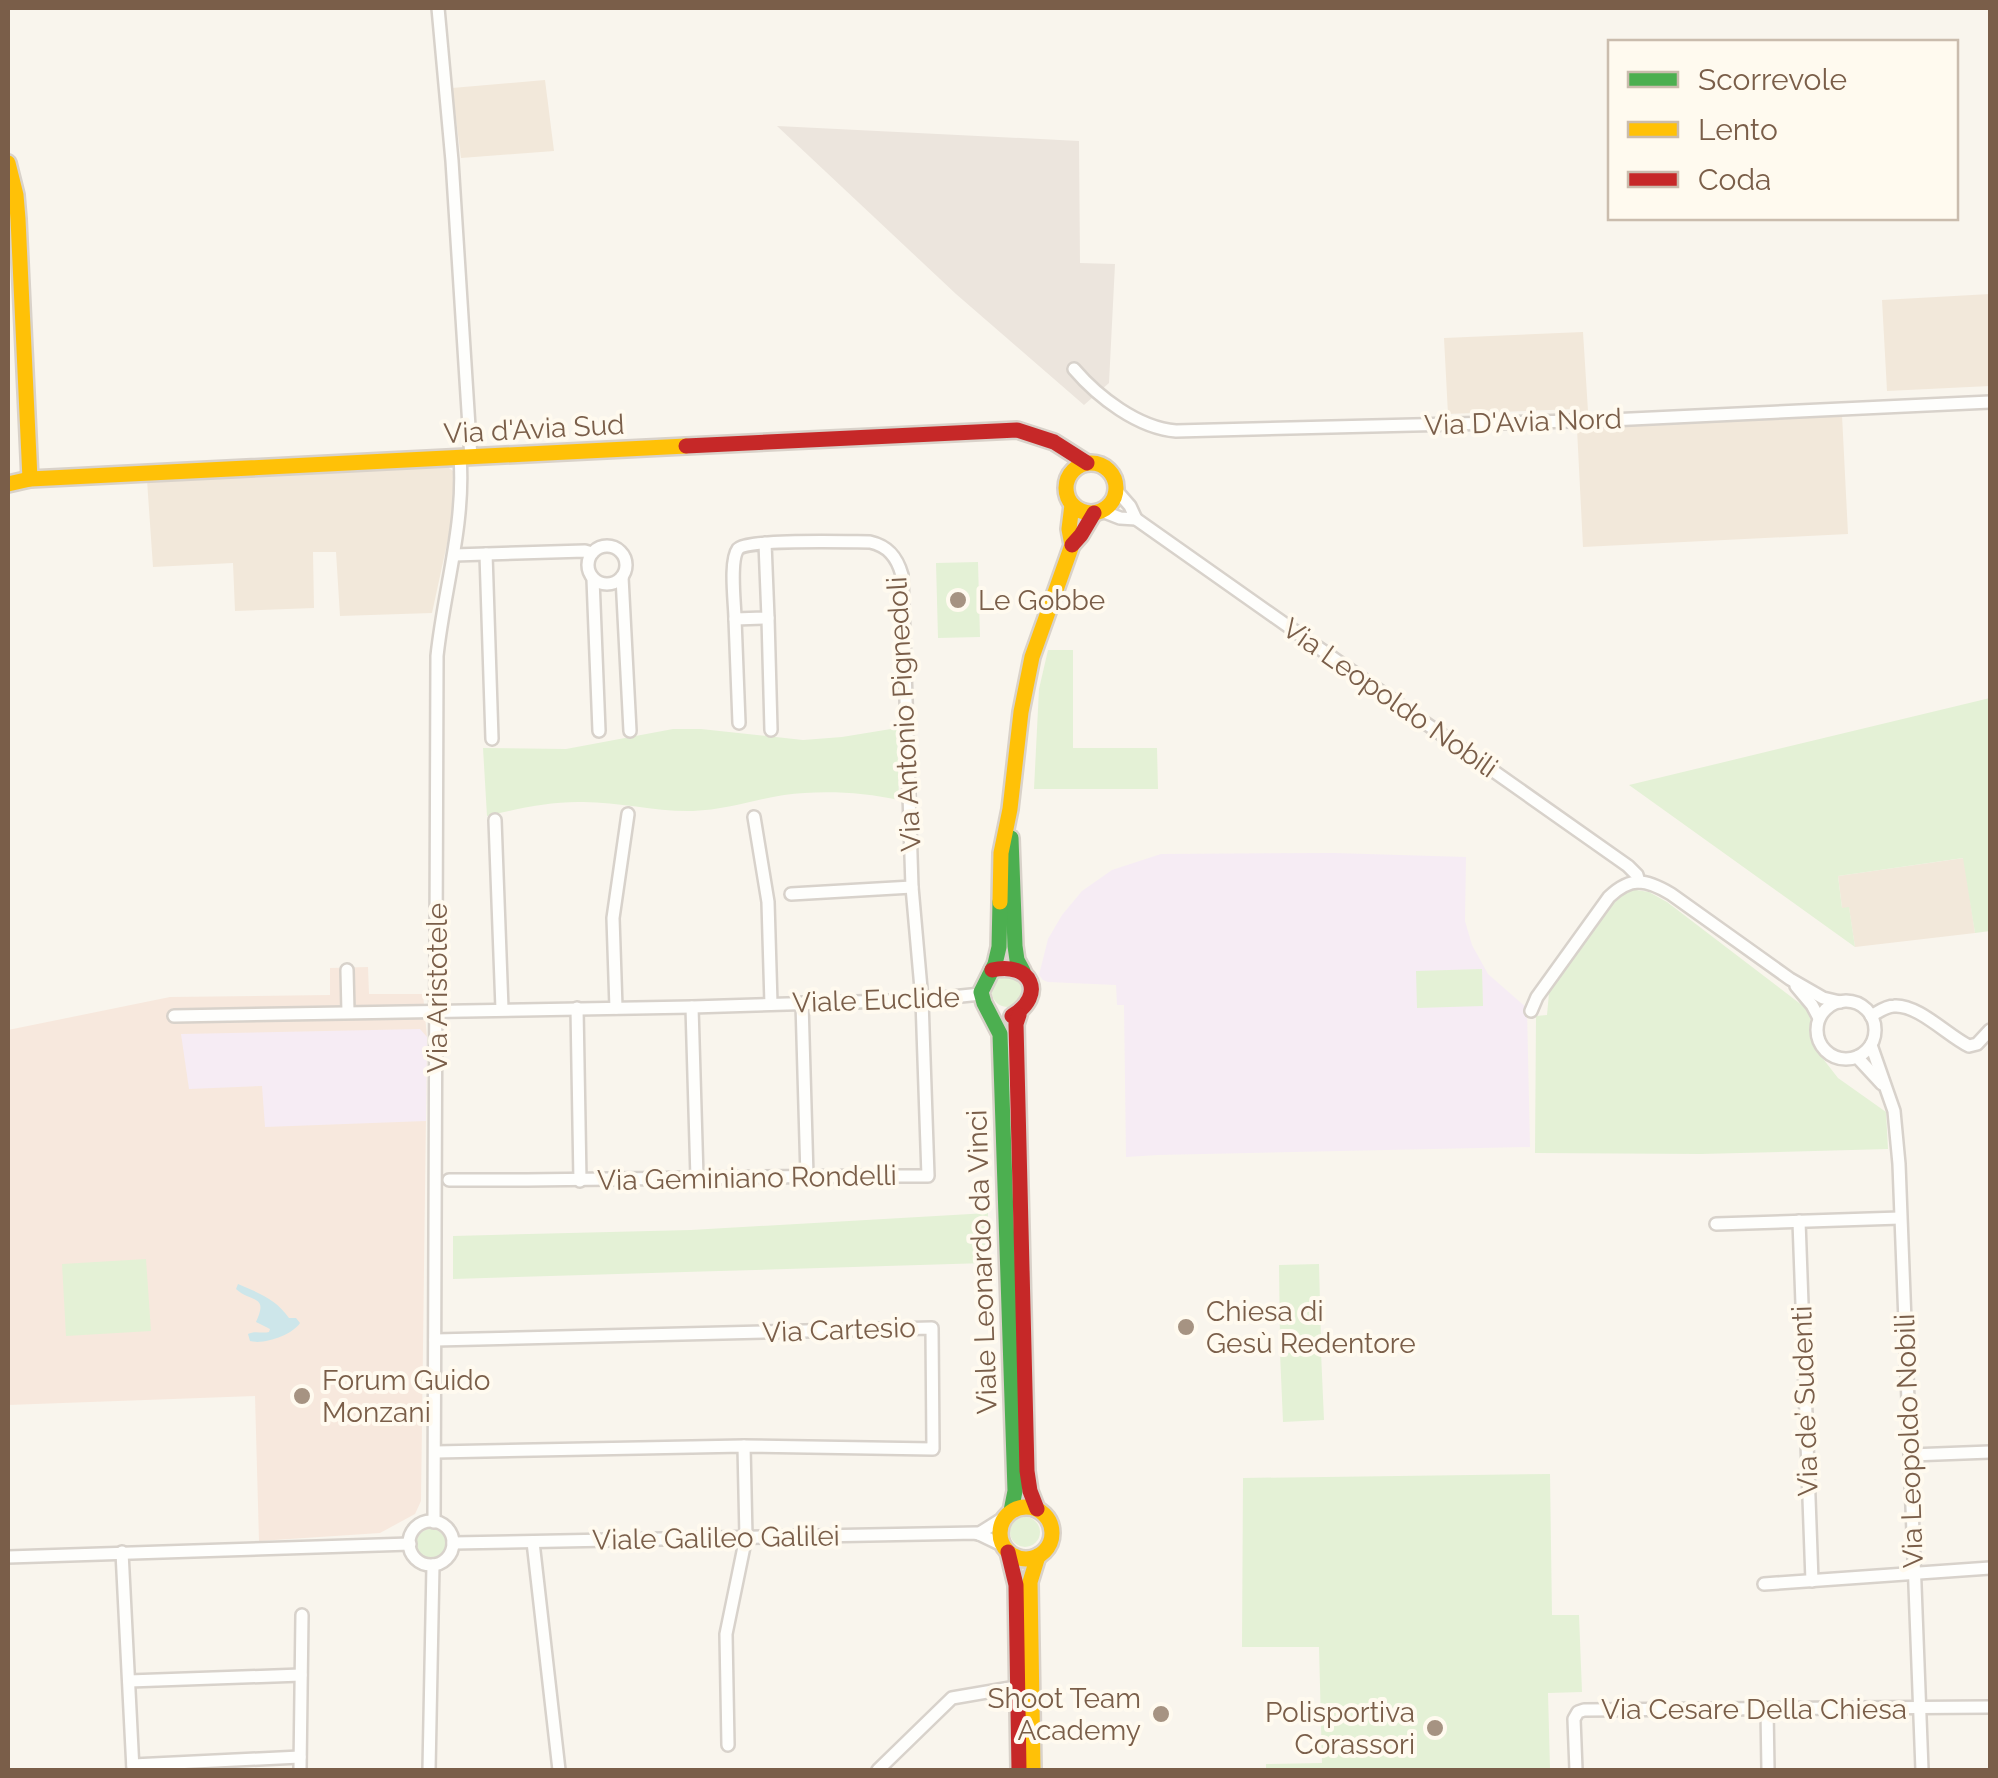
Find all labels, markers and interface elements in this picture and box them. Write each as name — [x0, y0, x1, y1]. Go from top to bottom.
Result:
legend — [1608, 40, 1958, 220]
text: Scorrevole — [1698, 62, 1847, 97]
text: Lento — [1698, 112, 1778, 147]
text: Coda — [1698, 162, 1771, 197]
street label: Via D'Avia Nord — [1424, 402, 1622, 442]
street label: Via d'Avia Sud — [443, 408, 625, 450]
street label: Via Antonio Pignedoli — [880, 576, 928, 852]
place label: Le Gobbe — [978, 584, 1105, 617]
marker: Le Gobbe — [947, 589, 969, 611]
street label: Via Leopoldo Nobili — [1276, 611, 1504, 785]
street label: Via Aristotele — [421, 903, 454, 1073]
street label: Viale Euclide — [792, 981, 960, 1019]
street label: Viale Leonardo da Vinci — [960, 1109, 1004, 1415]
street label: Via Geminiano Rondelli — [597, 1159, 897, 1197]
place label: Chiesa di Gesù Redentore — [1206, 1295, 1416, 1360]
street label: Via de’ Sudenti — [1785, 1305, 1825, 1497]
street label: Via Cartesio — [762, 1311, 916, 1349]
street label: Via Leopoldo Nobili — [1888, 1313, 1930, 1569]
marker: Chiesa di Gesù Redentore — [1175, 1316, 1197, 1338]
place label: Forum Guido Monzani — [322, 1364, 490, 1429]
marker: Forum Guido Monzani — [291, 1385, 313, 1407]
street label: Viale Galileo Galilei — [592, 1519, 840, 1557]
place label: Shoot Team Academy — [988, 1682, 1141, 1747]
street label: Via Cesare Della Chiesa — [1601, 1693, 1907, 1726]
place label: Polisportiva Corassori — [1265, 1696, 1415, 1761]
marker: Shoot Team Academy — [1150, 1703, 1172, 1725]
marker: Polisportiva Corassori — [1424, 1717, 1446, 1739]

